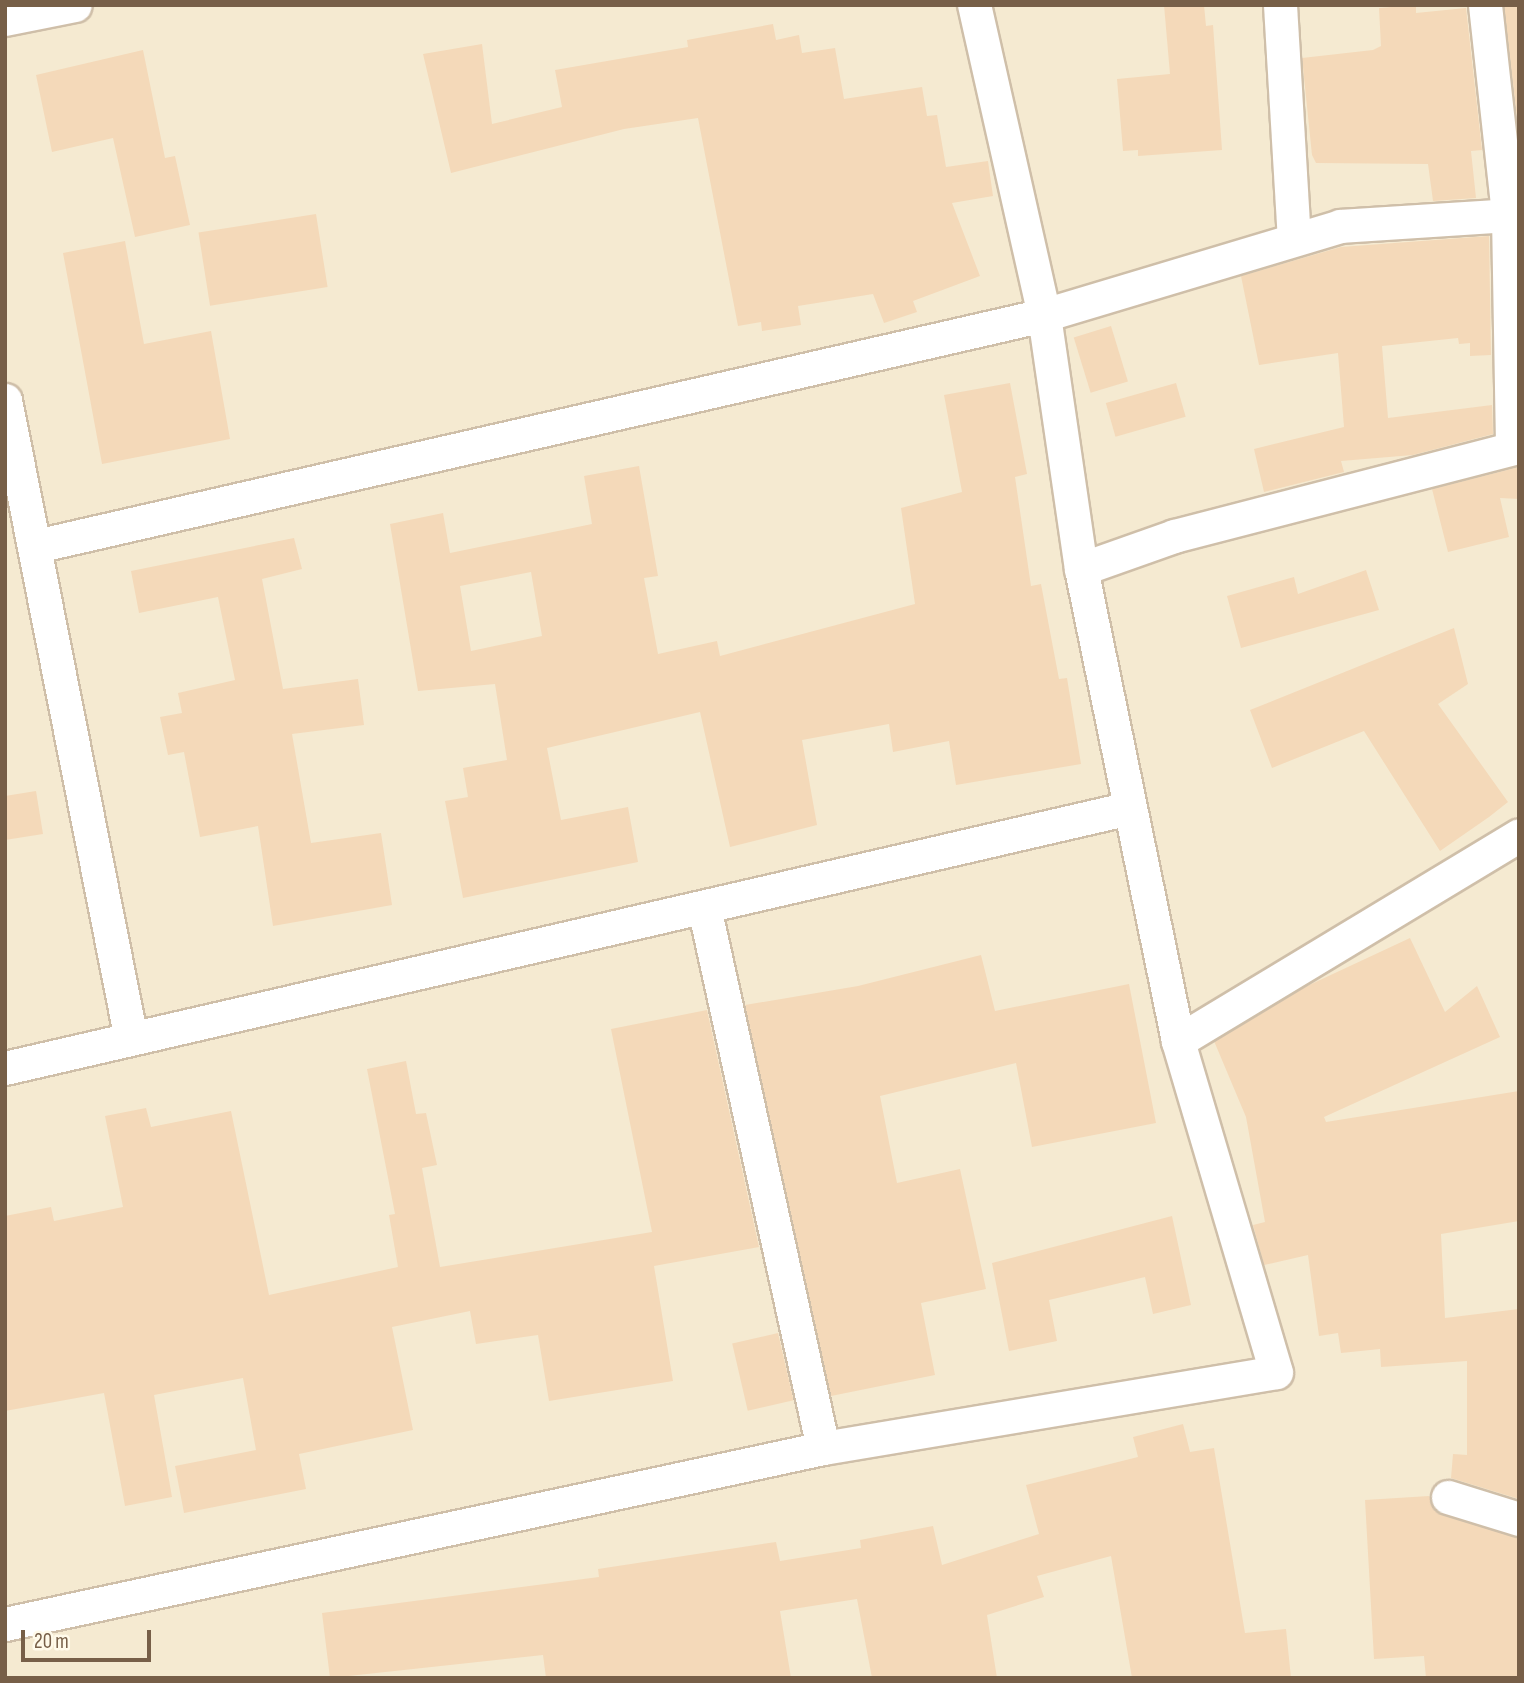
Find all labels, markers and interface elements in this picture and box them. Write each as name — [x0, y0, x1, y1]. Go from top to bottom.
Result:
scale bar — [24, 1616, 154, 1660]
text: 20 m — [34, 1629, 69, 1654]

